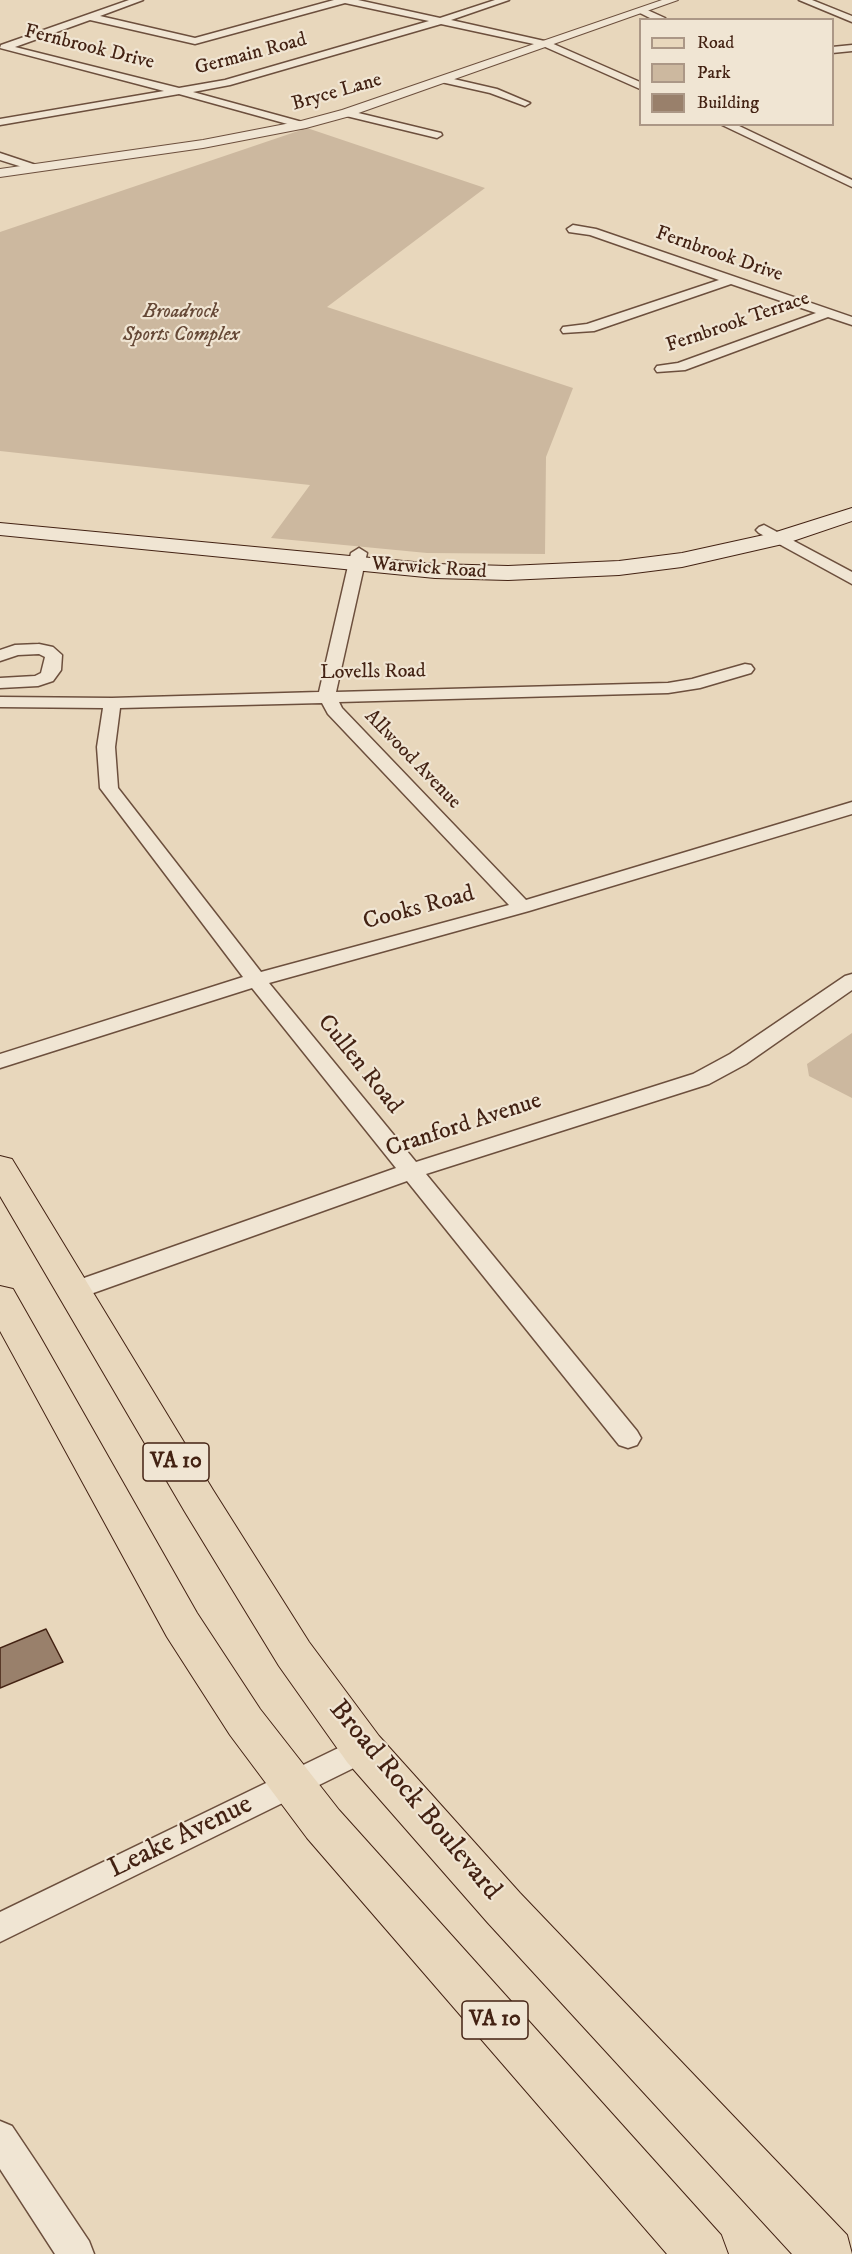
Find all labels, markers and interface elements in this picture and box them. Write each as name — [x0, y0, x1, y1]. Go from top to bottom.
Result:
legend — [639, 18, 834, 126]
street label: Fernbrook Drive — [22, 20, 156, 76]
street label: Germain Road — [193, 29, 309, 81]
text: Road — [697, 32, 734, 54]
text: Park — [697, 62, 731, 84]
street label: Bryce Lane — [289, 69, 385, 117]
text: Building — [697, 92, 759, 114]
street label: Fernbrook Drive — [652, 222, 786, 288]
street label: Fernbrook Terrace — [663, 287, 813, 359]
park label: Broadrock Sports Complex — [123, 301, 239, 348]
street label: Warwick Road — [371, 553, 487, 585]
street label: Lovells Road — [320, 660, 426, 686]
street label: Allwood Avenue — [359, 705, 465, 815]
street label: Cooks Road — [360, 880, 478, 938]
street label: Cullen Road — [310, 1010, 408, 1120]
street label: Cranford Avenue — [383, 1087, 545, 1165]
road number: VA 10 — [143, 1443, 209, 1481]
street label: Broad Rock Boulevard — [321, 1694, 507, 1908]
street label: Leake Avenue — [104, 1789, 258, 1887]
road number: VA 10 — [462, 2001, 528, 2039]

